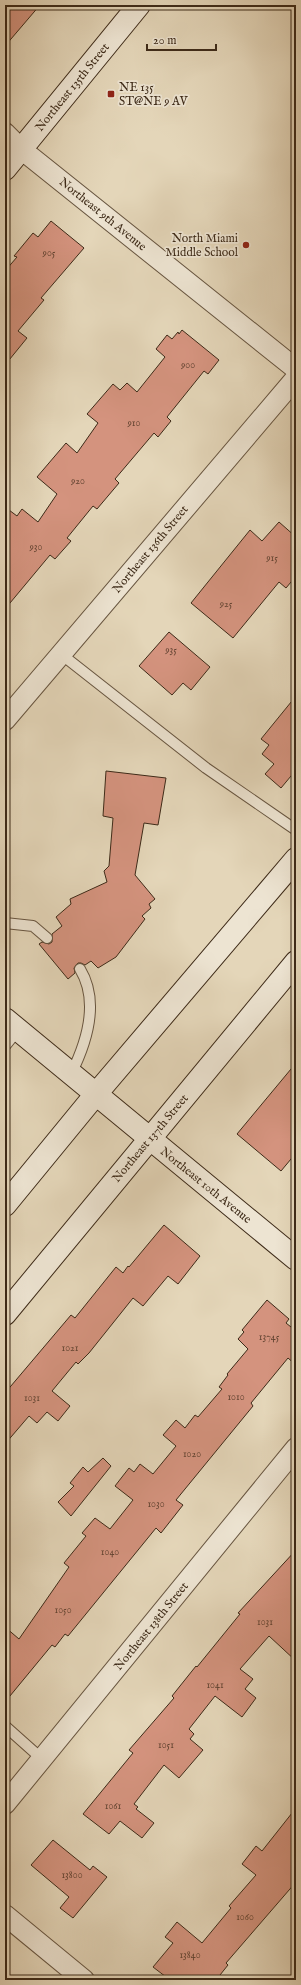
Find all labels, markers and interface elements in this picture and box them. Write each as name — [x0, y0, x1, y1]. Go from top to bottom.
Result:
scale bar — [147, 26, 216, 52]
text: 20 m — [153, 33, 176, 48]
street label: Northeast 135th Street — [32, 40, 113, 134]
place label: NE 135 ST@NE 9 AV — [119, 80, 189, 109]
marker: NE 135 ST@NE 9 AV — [106, 89, 116, 99]
street label: Northeast 9th Avenue — [56, 175, 150, 255]
place label: North Miami Middle School — [166, 231, 239, 260]
marker: North Miami Middle School — [241, 240, 251, 250]
house number: 905 — [42, 247, 56, 260]
house number: 900 — [180, 359, 195, 372]
house number: 910 — [127, 417, 141, 430]
house number: 920 — [70, 475, 85, 488]
street label: Northeast 136th Street — [109, 502, 191, 596]
house number: 930 — [28, 541, 43, 554]
house number: 915 — [265, 552, 278, 565]
house number: 925 — [219, 598, 233, 611]
house number: 935 — [164, 644, 177, 657]
street label: Northeast 137th Street — [109, 1091, 192, 1185]
street label: Northeast 10th Avenue — [157, 1144, 255, 1227]
house number: 13745 — [259, 1331, 280, 1344]
house number: 1021 — [61, 1342, 79, 1355]
house number: 1010 — [227, 1391, 245, 1404]
house number: 1031 — [24, 1392, 40, 1405]
house number: 1020 — [183, 1448, 201, 1461]
house number: 1030 — [147, 1498, 165, 1511]
house number: 1040 — [101, 1546, 119, 1559]
street label: Northeast 138th Street — [111, 1579, 192, 1674]
house number: 1050 — [54, 1604, 72, 1617]
house number: 1031 — [257, 1616, 273, 1629]
house number: 1041 — [206, 1679, 224, 1692]
house number: 1051 — [158, 1739, 174, 1752]
house number: 1061 — [105, 1800, 122, 1813]
house number: 13800 — [61, 1869, 83, 1882]
house number: 1060 — [236, 1911, 254, 1924]
house number: 13840 — [179, 1949, 201, 1962]

